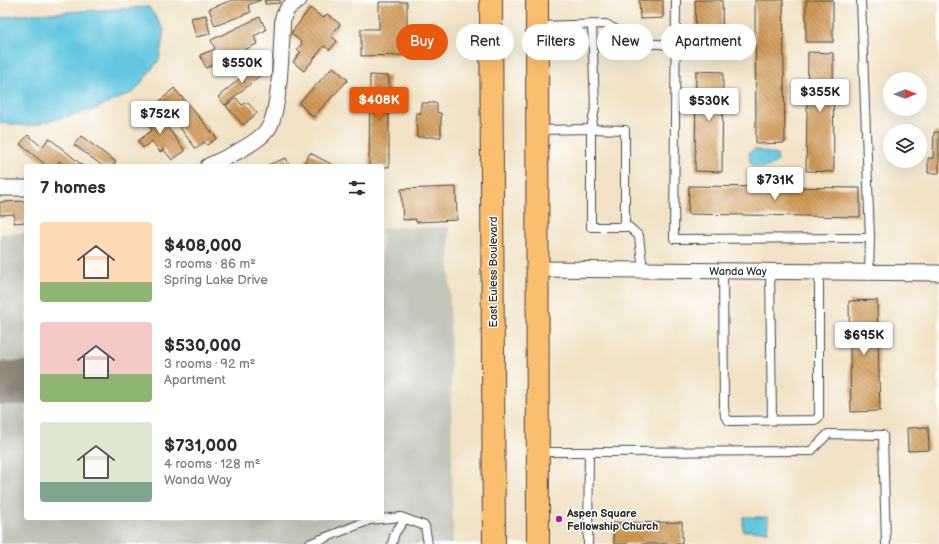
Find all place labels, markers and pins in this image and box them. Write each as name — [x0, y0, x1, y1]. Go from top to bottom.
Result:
pin: $550K — [214, 50, 270, 84]
pin: $355K — [792, 79, 848, 113]
pin: $408K — [351, 87, 407, 121]
pin: $530K — [681, 88, 737, 122]
pin: $752K — [132, 101, 188, 135]
pin: $731K — [747, 167, 803, 201]
pin: $695K — [836, 322, 892, 356]
place label: Aspen Square Fellowship Church — [566, 507, 658, 533]
marker: Aspen Square Fellowship Church — [554, 514, 564, 524]

